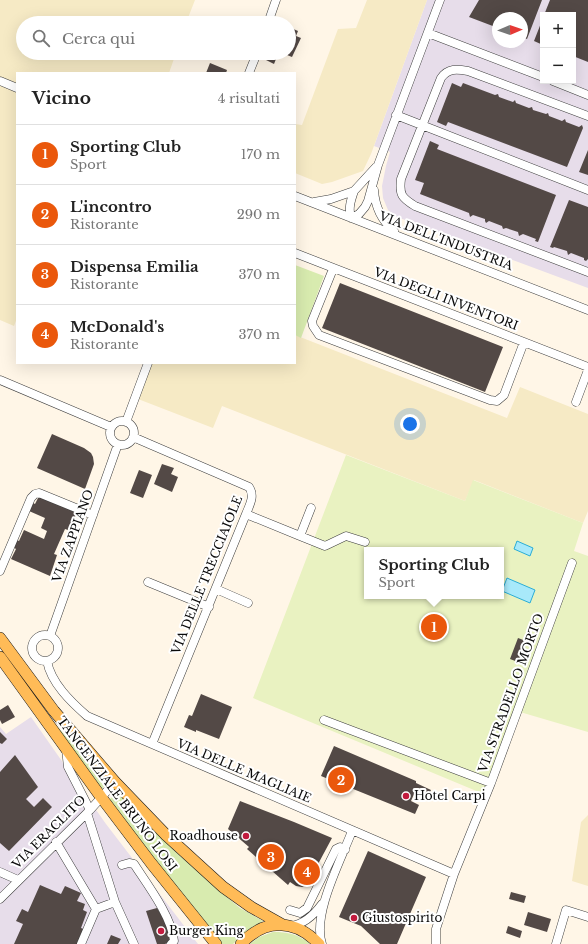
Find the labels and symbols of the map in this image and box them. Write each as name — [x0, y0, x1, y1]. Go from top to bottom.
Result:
north arrow — [492, 12, 528, 48]
street label: VIA DELL'INDUSTRIA — [376, 208, 516, 273]
street label: VIA DEGLI INVENTORI — [371, 264, 520, 333]
your location — [400, 414, 420, 434]
street label: VIA ZAPPIANO — [48, 487, 96, 585]
street label: VIA DELLE TRECCIAIOLE — [167, 493, 245, 657]
street label: VIA STRADELLO MORTO — [474, 611, 546, 775]
pin: 1 — [421, 612, 447, 642]
street label: TANGENZIALE BRUNO LOSI — [54, 713, 181, 874]
street label: VIA DELLE MAGLIAIE — [174, 735, 314, 806]
pin: 2 — [328, 765, 354, 795]
place label: Hotel Carpi — [414, 788, 486, 803]
marker: Hotel Carpi — [401, 791, 411, 801]
street label: VIA ERACLITO — [8, 792, 89, 872]
place label: Roadhouse — [170, 828, 238, 843]
marker: Roadhouse — [241, 831, 251, 841]
pin: 3 — [258, 842, 284, 872]
pin: 4 — [294, 857, 320, 887]
place label: Giustospirito — [362, 910, 442, 925]
marker: Giustospirito — [349, 913, 359, 923]
place label: Burger King — [169, 923, 244, 938]
marker: Burger King — [156, 926, 166, 936]

